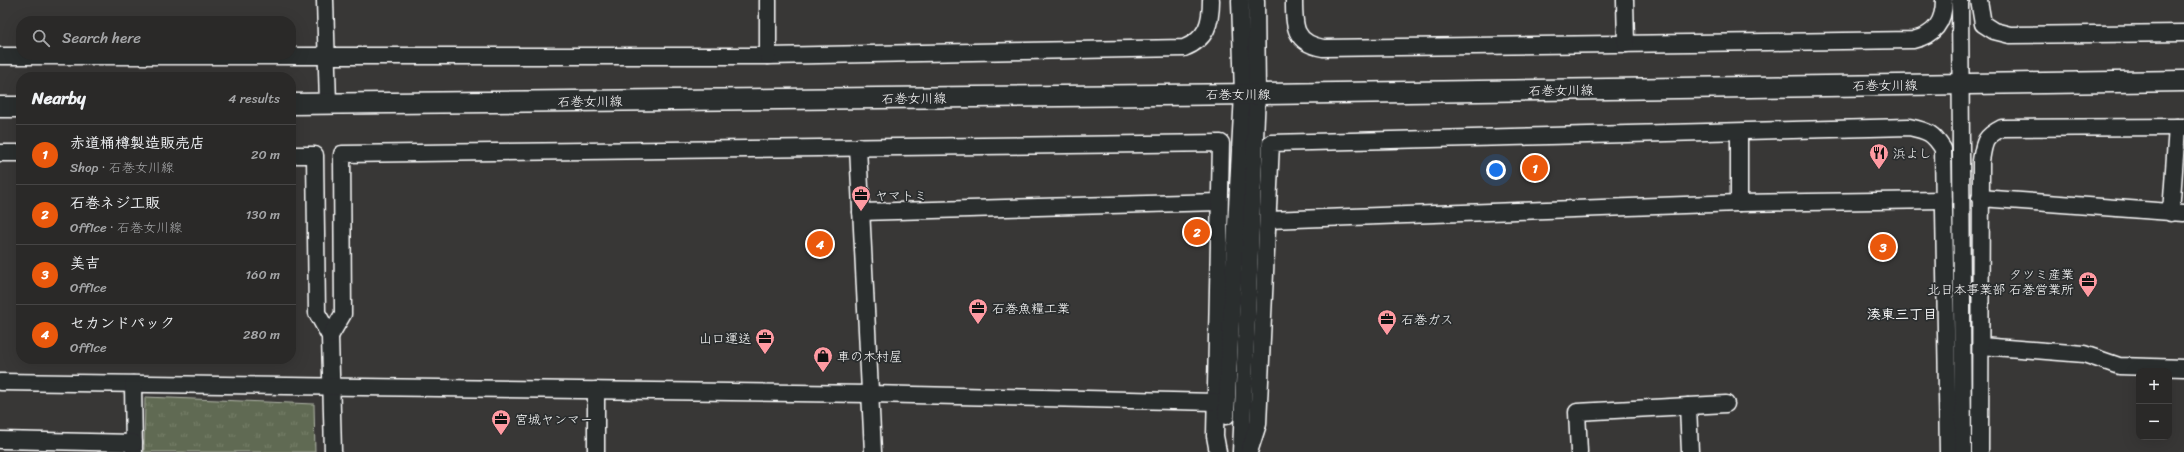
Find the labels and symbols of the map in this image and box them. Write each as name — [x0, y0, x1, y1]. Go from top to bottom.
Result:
street label: 石巻女川線 — [1852, 73, 1919, 98]
street label: 石巻女川線 — [1528, 78, 1595, 103]
street label: 石巻女川線 — [1205, 83, 1271, 106]
street label: 石巻女川線 — [881, 86, 948, 111]
street label: 石巻女川線 — [557, 89, 624, 114]
restaurant icon: 浜よし — [1868, 142, 1890, 170]
place label: 浜よし — [1893, 142, 1932, 165]
pin: 1 — [1522, 153, 1548, 183]
your location — [1486, 160, 1506, 180]
office icon: ヤマトミ — [850, 184, 872, 212]
place label: ヤマトミ — [875, 184, 927, 207]
pin: 2 — [1184, 217, 1210, 247]
pin: 4 — [807, 229, 833, 259]
pin: 3 — [1870, 232, 1896, 262]
place label: タツミ産業 北日本事業部 石巻営業所 — [1928, 263, 2074, 301]
office icon: タツミ産業 北日本事業部 石巻営業所 — [2077, 270, 2099, 298]
office icon: 石巻魚糧工業 — [967, 297, 989, 325]
place label: 石巻魚糧工業 — [992, 297, 1070, 320]
district label: 湊東三丁目 — [1867, 302, 1937, 327]
office icon: 石巻ガス — [1376, 308, 1398, 336]
place label: 石巻ガス — [1401, 308, 1453, 331]
place label: 山口運送 — [699, 327, 751, 350]
office icon: 山口運送 — [754, 327, 776, 355]
shop icon: 車の木村屋 — [812, 345, 834, 373]
place label: 車の木村屋 — [837, 345, 902, 368]
office icon: 宮城ヤンマー — [490, 408, 512, 436]
place label: 宮城ヤンマー — [515, 408, 593, 431]

